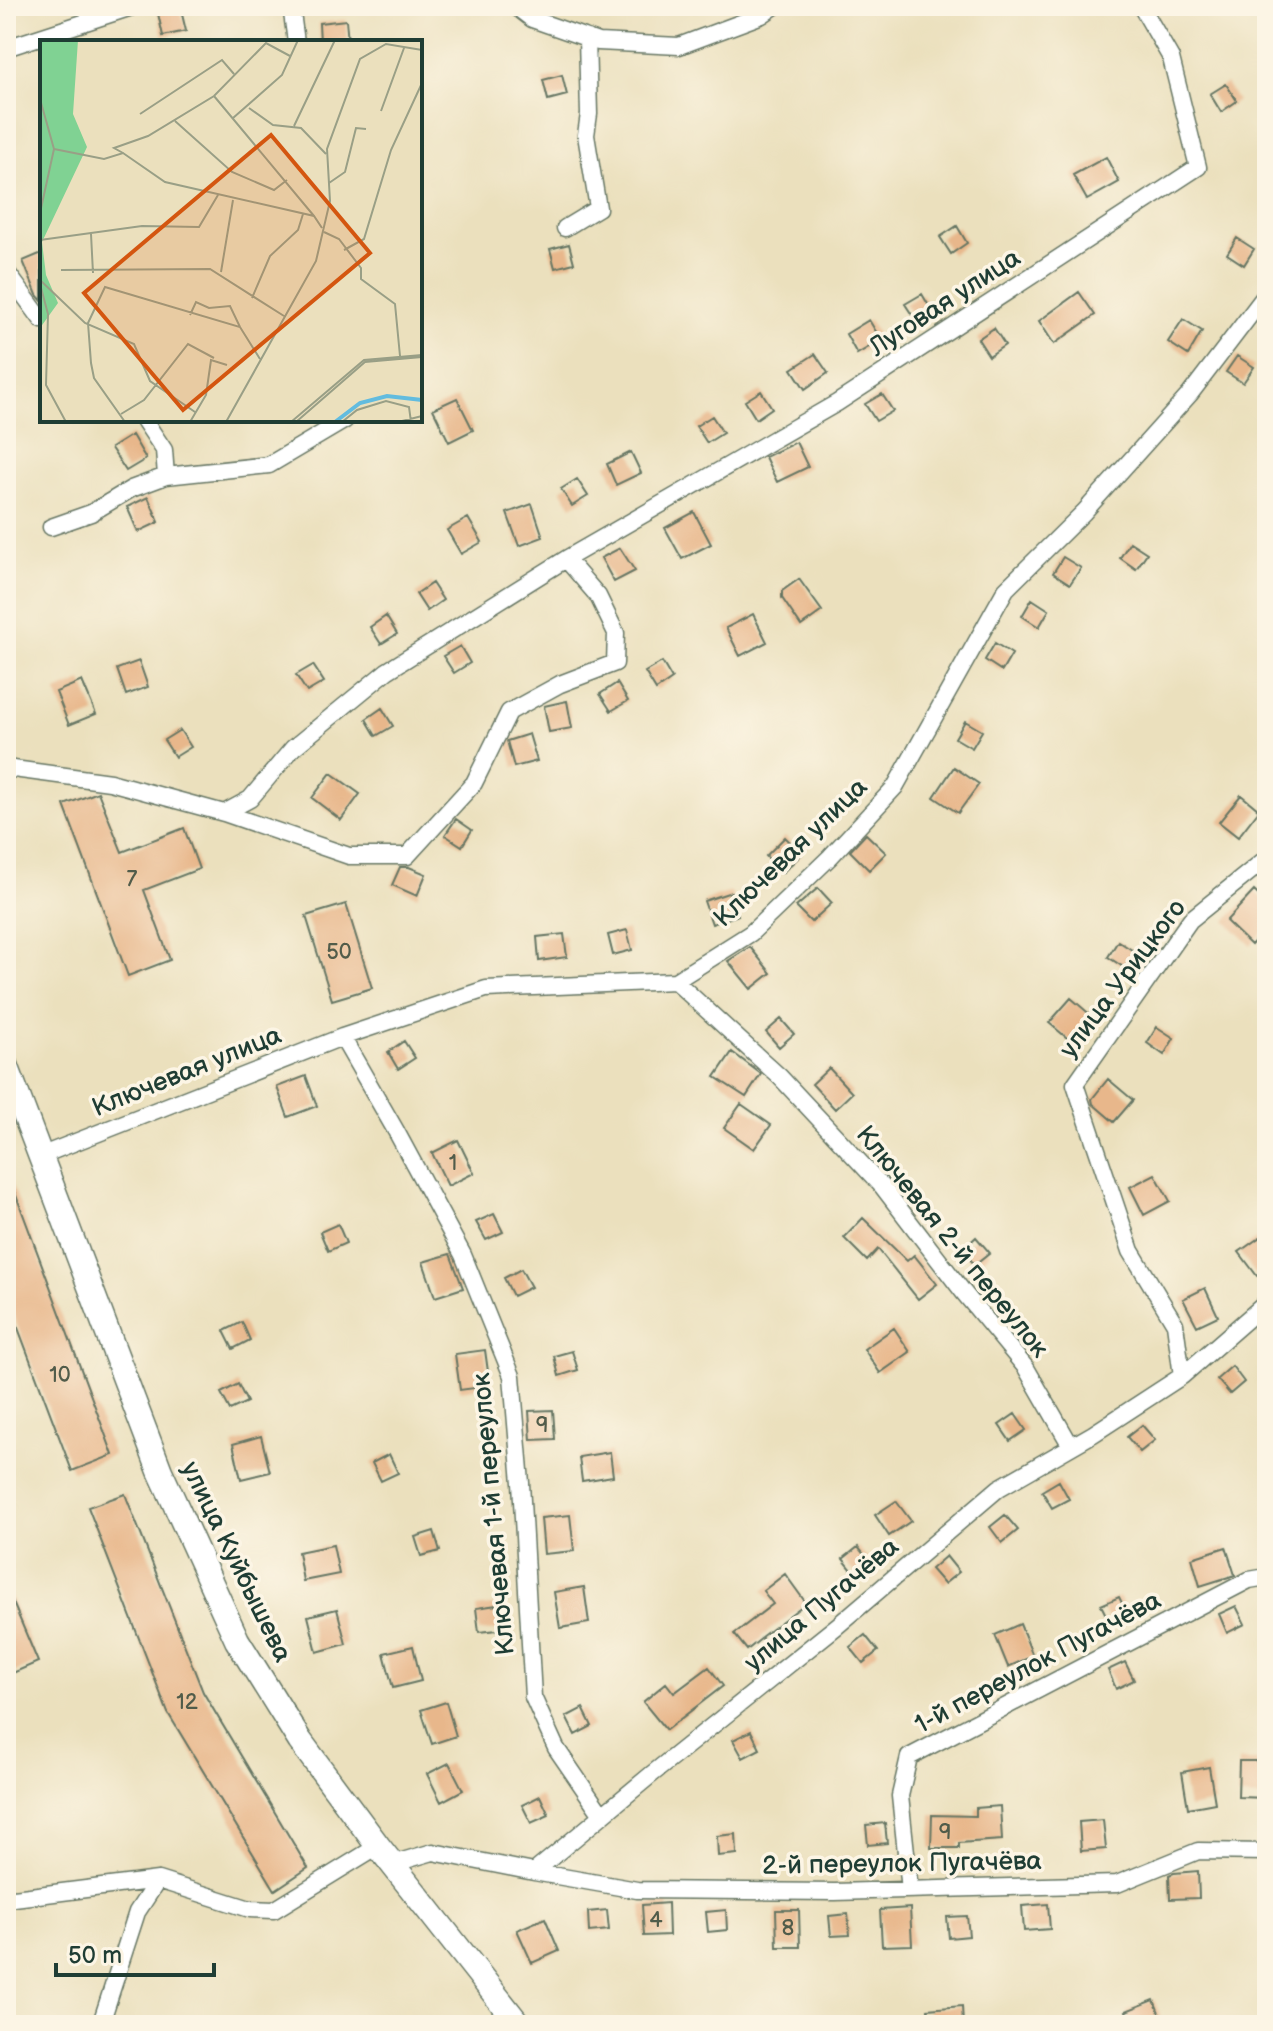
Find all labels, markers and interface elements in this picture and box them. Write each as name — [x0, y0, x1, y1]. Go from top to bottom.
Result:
inset map — [40, 40, 422, 422]
street label: Луговая улица — [863, 243, 1026, 364]
street label: Ключевая улица — [708, 772, 874, 934]
house number: 7 — [127, 866, 138, 893]
street label: улица Урицкого — [1053, 894, 1193, 1064]
house number: 50 — [326, 939, 352, 966]
street label: Ключевая улица — [88, 1020, 286, 1124]
street label: Ключевая 2-й переулок — [849, 1120, 1055, 1364]
house number: 1 — [449, 1150, 457, 1177]
house number: 10 — [49, 1362, 71, 1389]
street label: Ключевая 1-й переулок — [466, 1371, 522, 1657]
house number: 9 — [536, 1412, 548, 1439]
street label: улица Куйбышева — [174, 1457, 298, 1667]
street label: улица Пугачёва — [738, 1531, 906, 1679]
street label: 1-й переулок Пугачёва — [910, 1585, 1166, 1741]
house number: 12 — [176, 1689, 198, 1716]
house number: 9 — [939, 1819, 951, 1846]
street label: 2-й переулок Пугачёва — [762, 1846, 1042, 1882]
house number: 4 — [649, 1907, 663, 1934]
house number: 8 — [782, 1915, 794, 1942]
scale bar — [56, 1927, 214, 1977]
text: 50 m — [68, 1941, 122, 1970]

